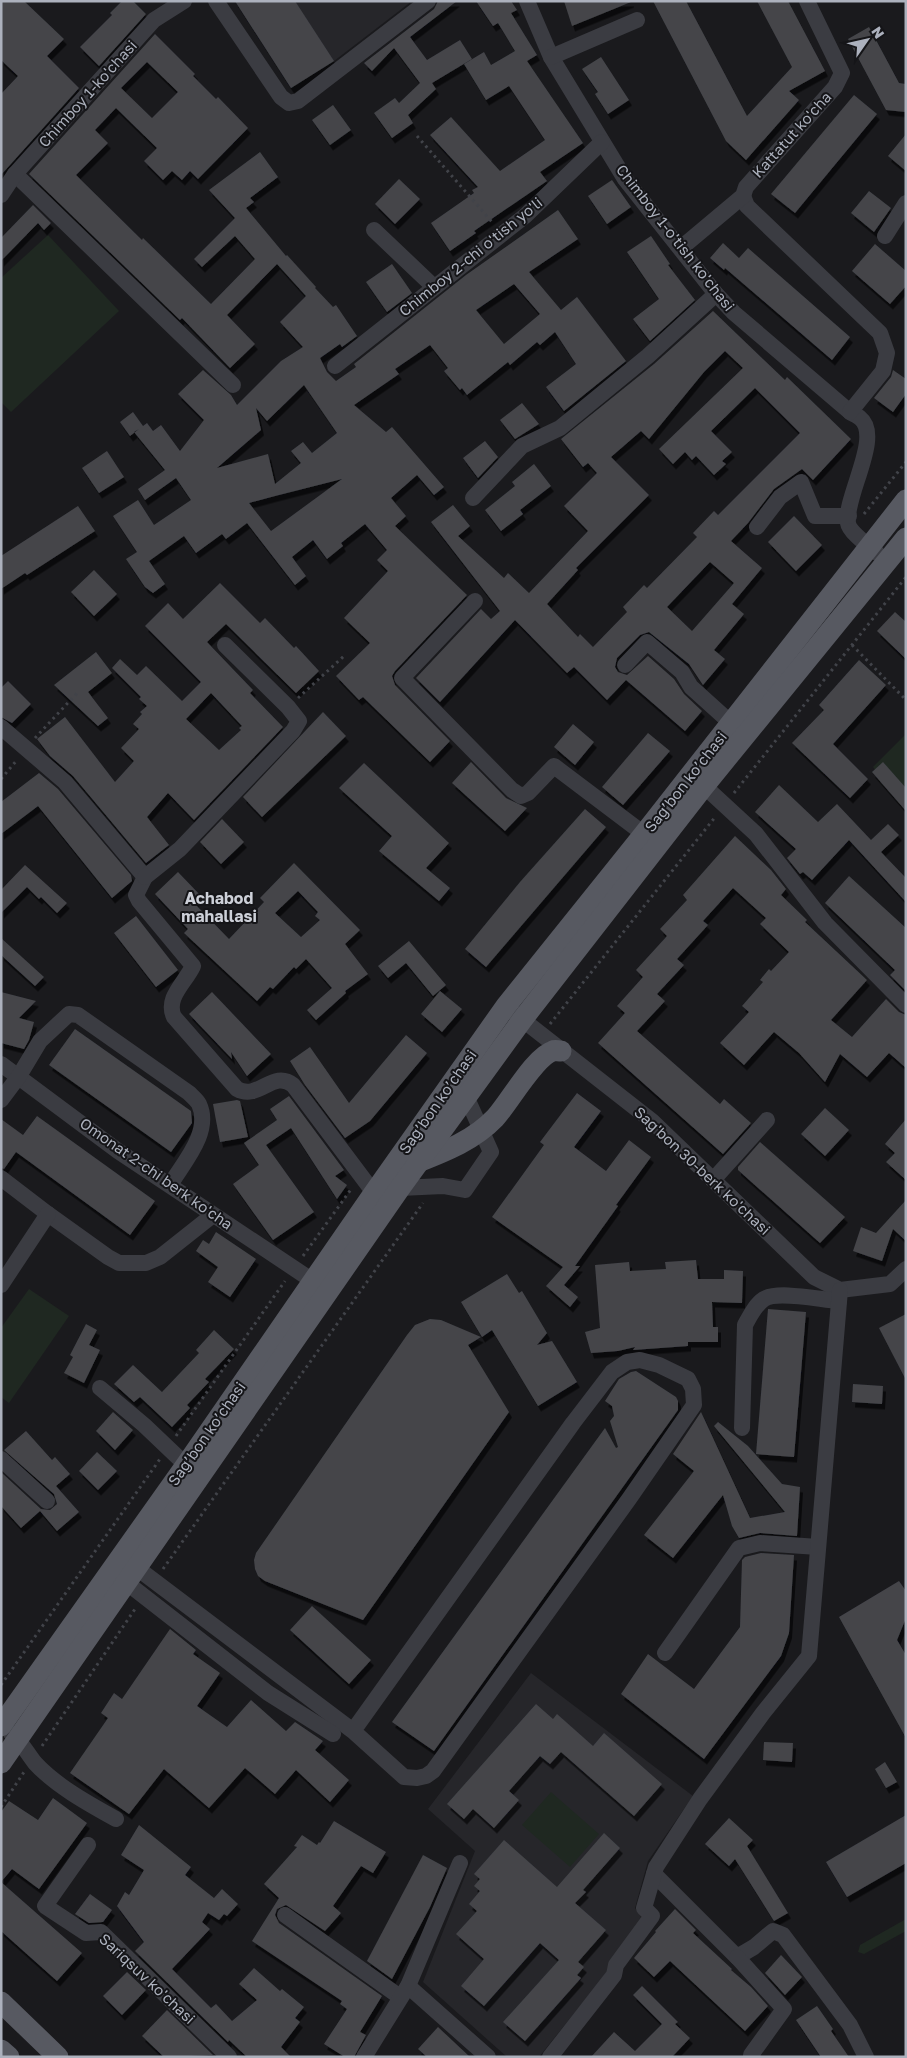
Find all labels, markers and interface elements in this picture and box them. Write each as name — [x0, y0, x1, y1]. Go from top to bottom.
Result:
north arrow — [842, 15, 892, 65]
text: N — [868, 23, 888, 42]
street label: Chimboy 1-ko'chasi — [34, 36, 140, 151]
street label: Kattatut ko'cha — [748, 88, 835, 181]
street label: Chimboy 1-o'tish ko'chasi — [613, 160, 739, 314]
street label: Chimboy 2-chi o'tish yo'li — [395, 193, 546, 320]
street label: Sag’bon ko’chasi — [640, 728, 730, 835]
district label: Achabod mahallasi — [181, 888, 257, 926]
street label: Sag’bon ko’chasi — [395, 1046, 480, 1157]
street label: Sag'bon 30-berk ko'chasi — [631, 1102, 774, 1238]
street label: Omonat 2-chi berk ko'cha — [77, 1114, 236, 1233]
street label: Sag’bon ko’chasi — [164, 1378, 249, 1489]
street label: Sariqsuv ko'chasi — [96, 1929, 199, 2027]

